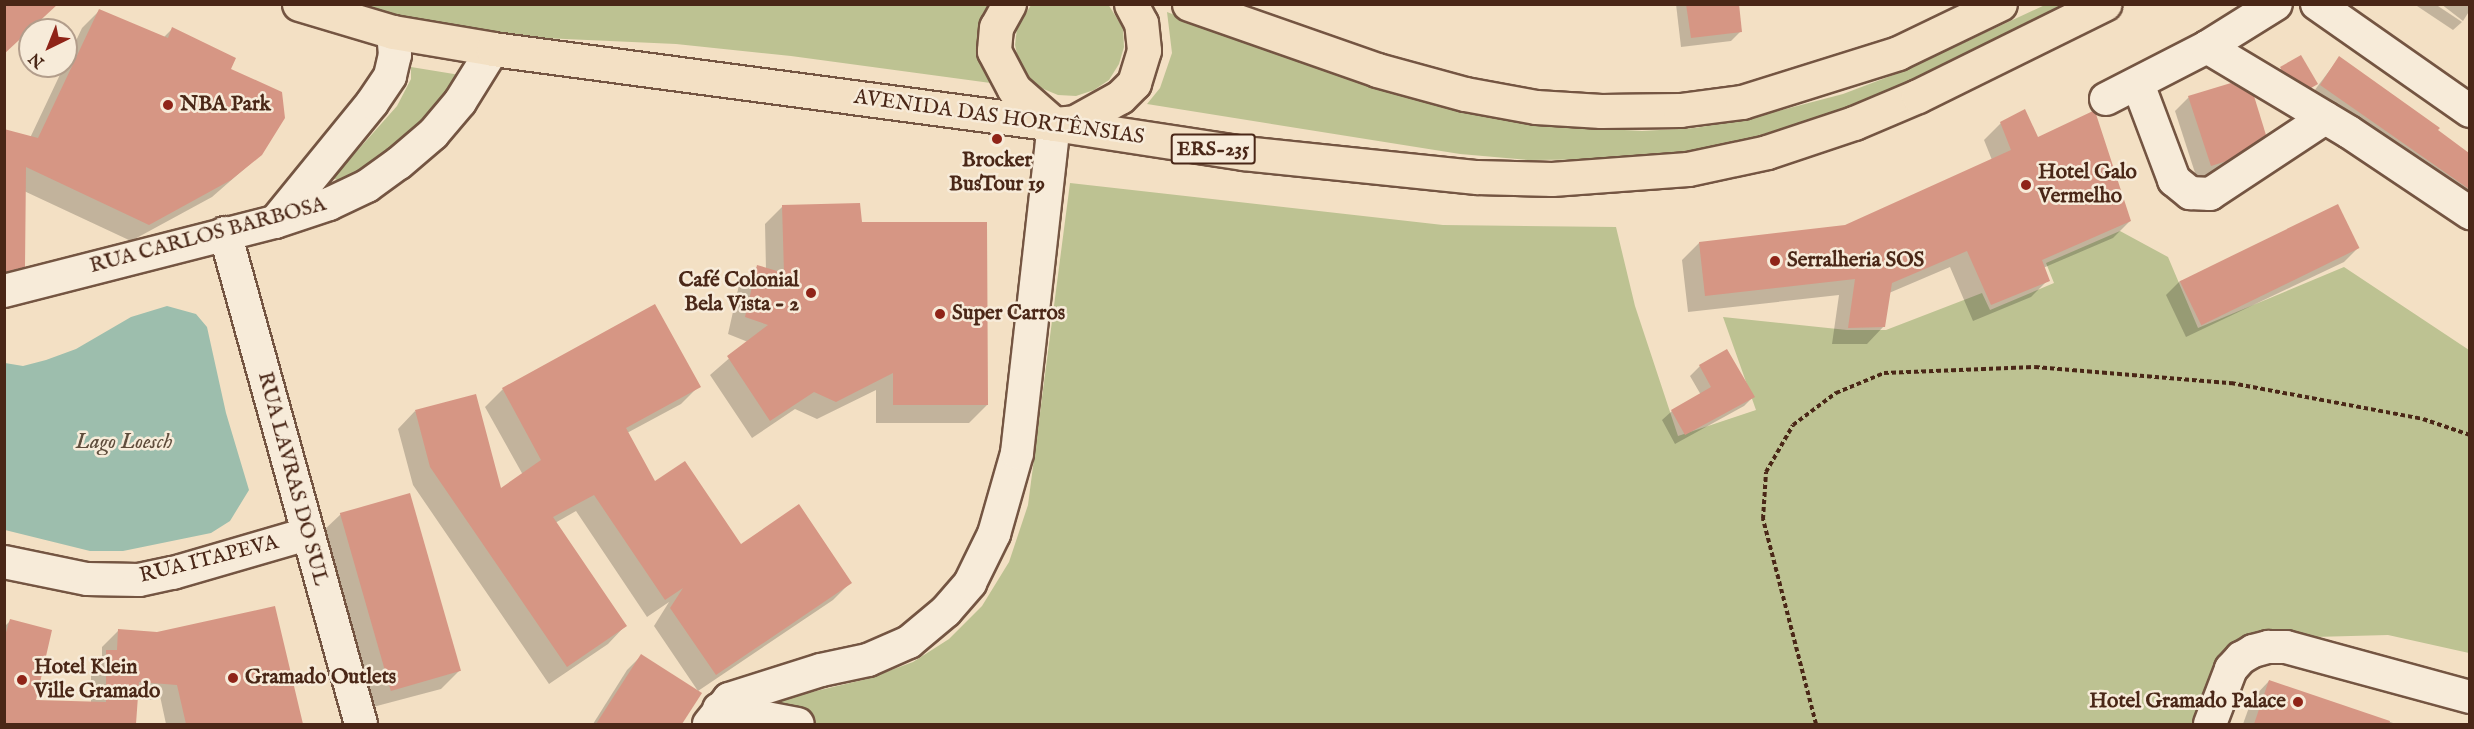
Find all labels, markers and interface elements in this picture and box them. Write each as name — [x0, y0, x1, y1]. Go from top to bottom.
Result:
north arrow — [18, 18, 78, 78]
text: N — [25, 48, 49, 72]
street label: AVENIDA DAS HORTÊNSIAS — [852, 85, 1146, 151]
place label: NBA Park — [180, 92, 271, 118]
marker: NBA Park — [161, 98, 175, 112]
marker: Brocker BusTour 19 — [990, 132, 1004, 146]
road number: ERS-235 — [1170, 132, 1256, 166]
place label: Brocker BusTour 19 — [949, 148, 1045, 198]
place label: Hotel Galo Vermelho — [2038, 160, 2137, 210]
marker: Hotel Galo Vermelho — [2019, 178, 2033, 192]
street label: RUA CARLOS BARBOSA — [87, 192, 329, 280]
place label: Serralheria SOS — [1787, 248, 1924, 274]
marker: Serralheria SOS — [1768, 254, 1782, 268]
place label: Café Colonial Bela Vista - 2 — [678, 268, 799, 318]
marker: Café Colonial Bela Vista - 2 — [804, 286, 818, 300]
place label: Super Carros — [952, 301, 1065, 327]
marker: Super Carros — [933, 307, 947, 321]
street label: RUA LAVRAS DO SUL — [251, 369, 333, 589]
water label: Lago Loesch — [75, 430, 173, 456]
street label: RUA ITAPEVA — [137, 531, 281, 589]
place label: Hotel Klein Ville Gramado — [34, 655, 160, 705]
place label: Gramado Outlets — [245, 665, 396, 691]
marker: Gramado Outlets — [226, 671, 240, 685]
marker: Hotel Klein Ville Gramado — [15, 673, 29, 687]
place label: Hotel Gramado Palace — [2089, 689, 2286, 715]
marker: Hotel Gramado Palace — [2291, 695, 2305, 709]

